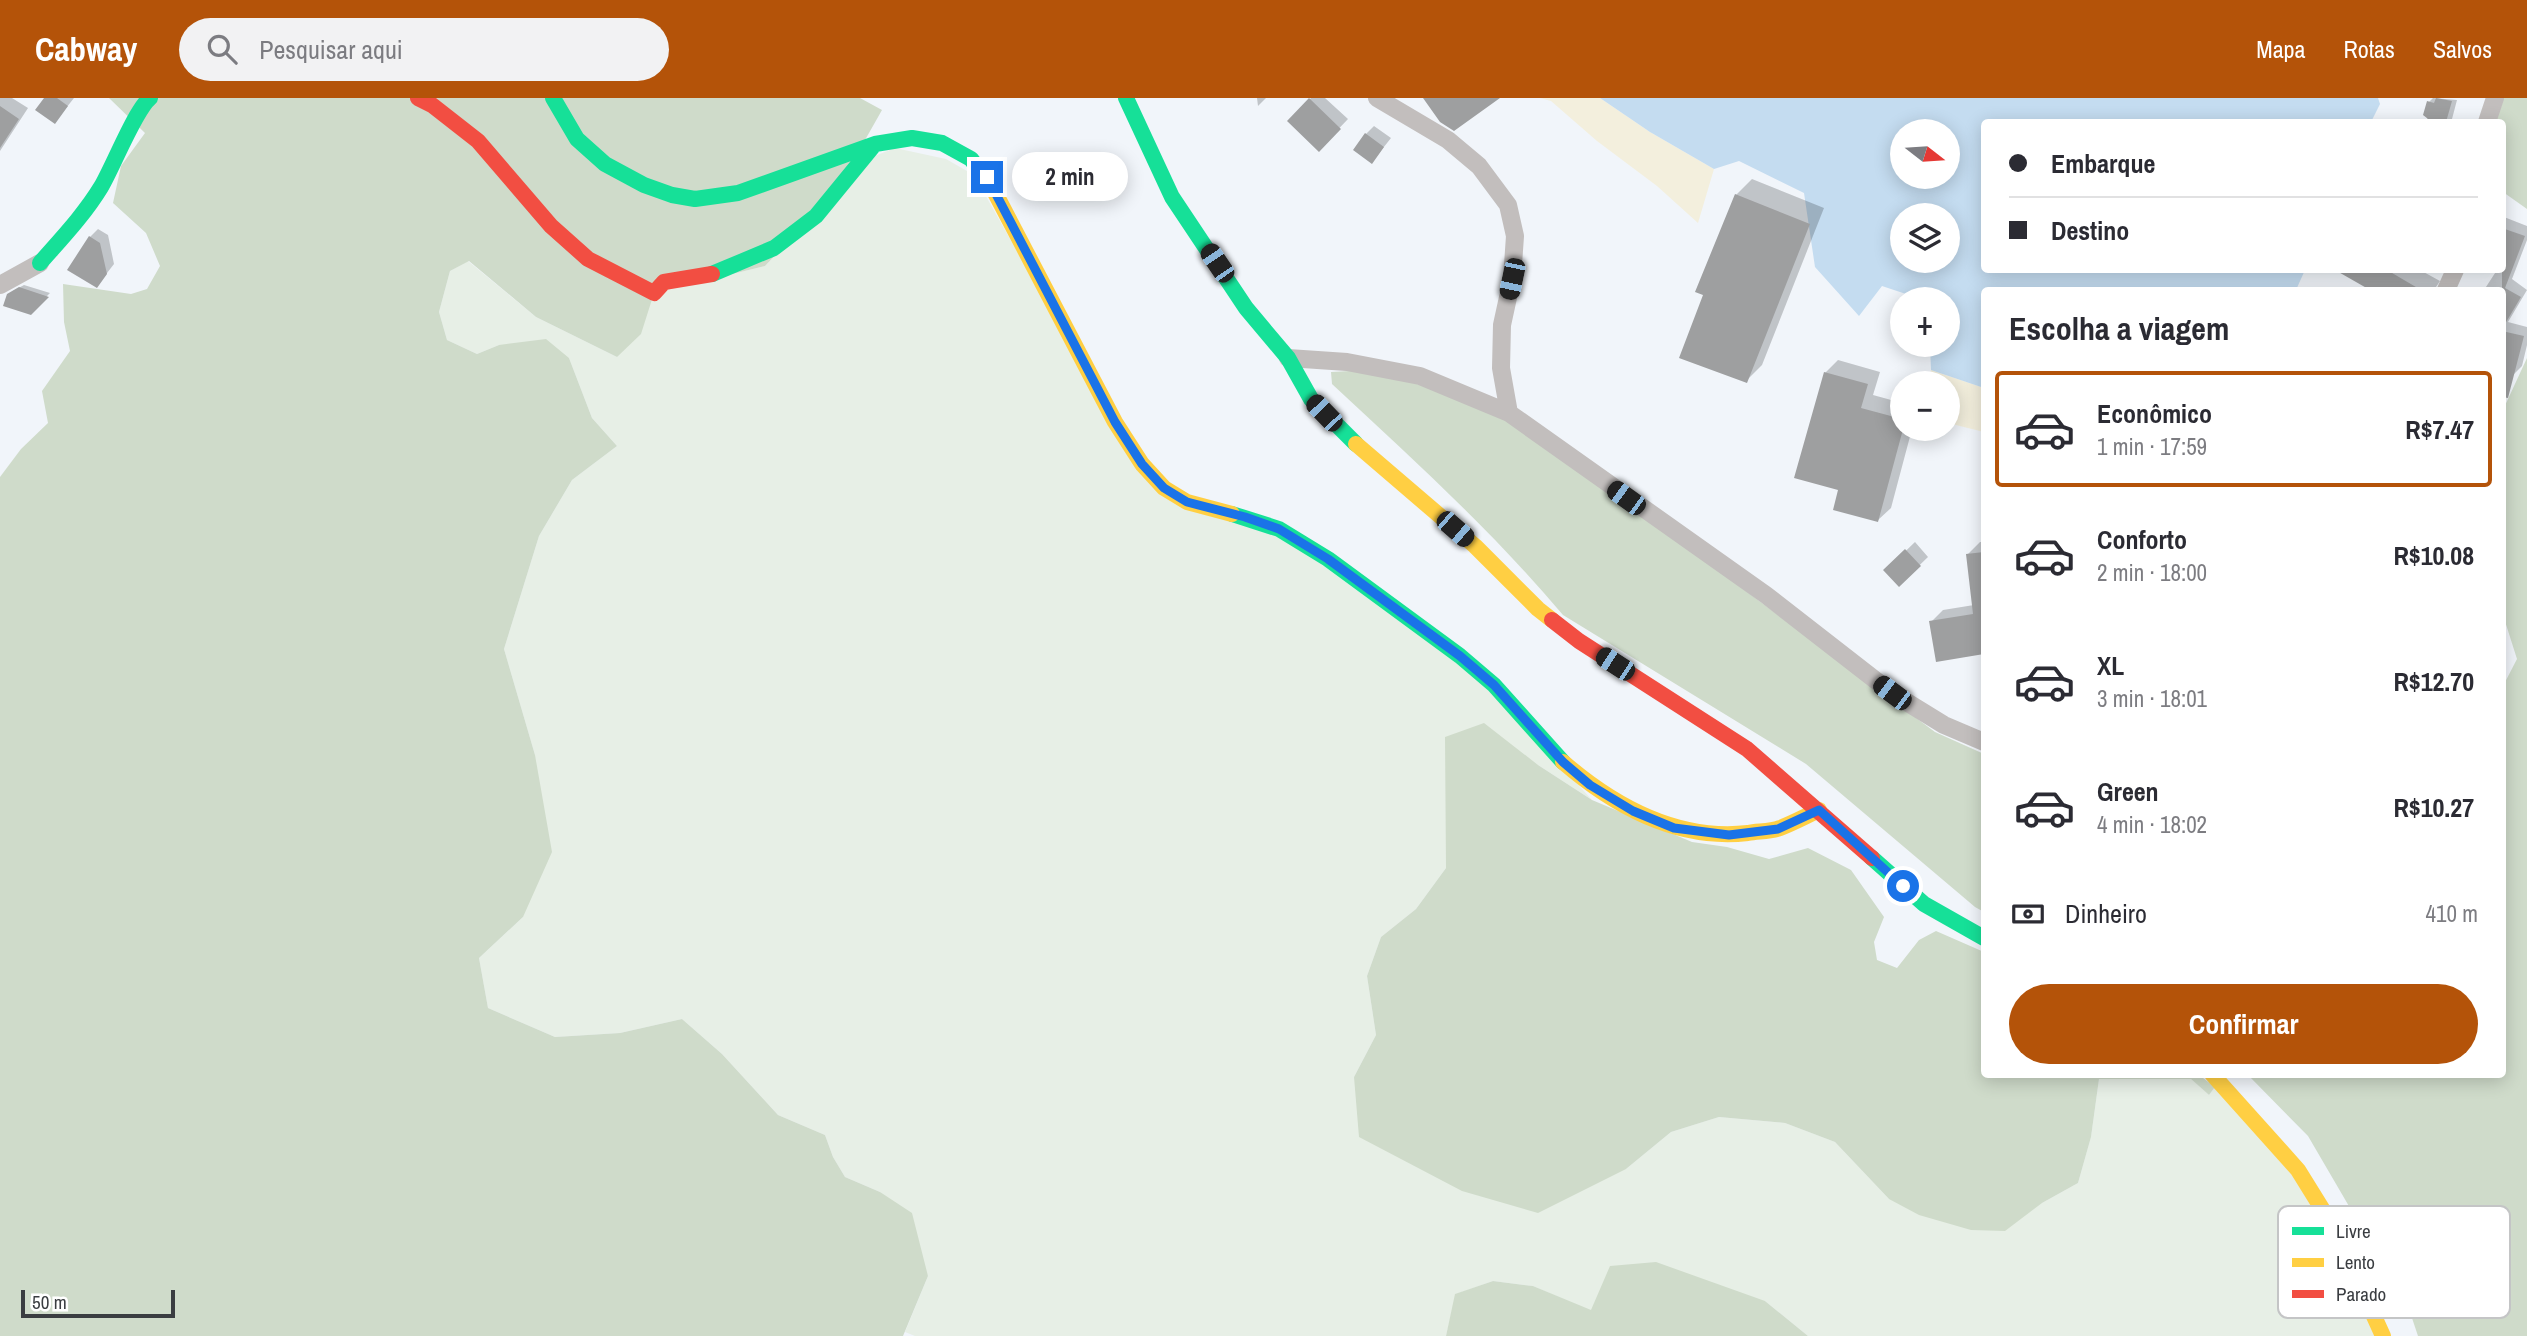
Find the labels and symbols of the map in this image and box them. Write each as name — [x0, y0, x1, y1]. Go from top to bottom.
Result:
north arrow — [1890, 119, 1960, 189]
callout: 2 min — [1012, 153, 1127, 202]
route end — [971, 161, 1003, 193]
car — [1197, 240, 1238, 286]
car — [1498, 256, 1527, 302]
car — [1302, 391, 1347, 435]
car — [1603, 477, 1650, 519]
car — [1433, 507, 1478, 551]
car — [1592, 644, 1639, 684]
car — [1869, 672, 1916, 714]
route start — [1887, 870, 1919, 902]
legend — [2278, 1206, 2510, 1318]
text: Livre — [2336, 1218, 2371, 1244]
text: Lento — [2336, 1249, 2375, 1275]
text: Parado — [2336, 1281, 2386, 1307]
scale bar — [21, 1287, 175, 1319]

